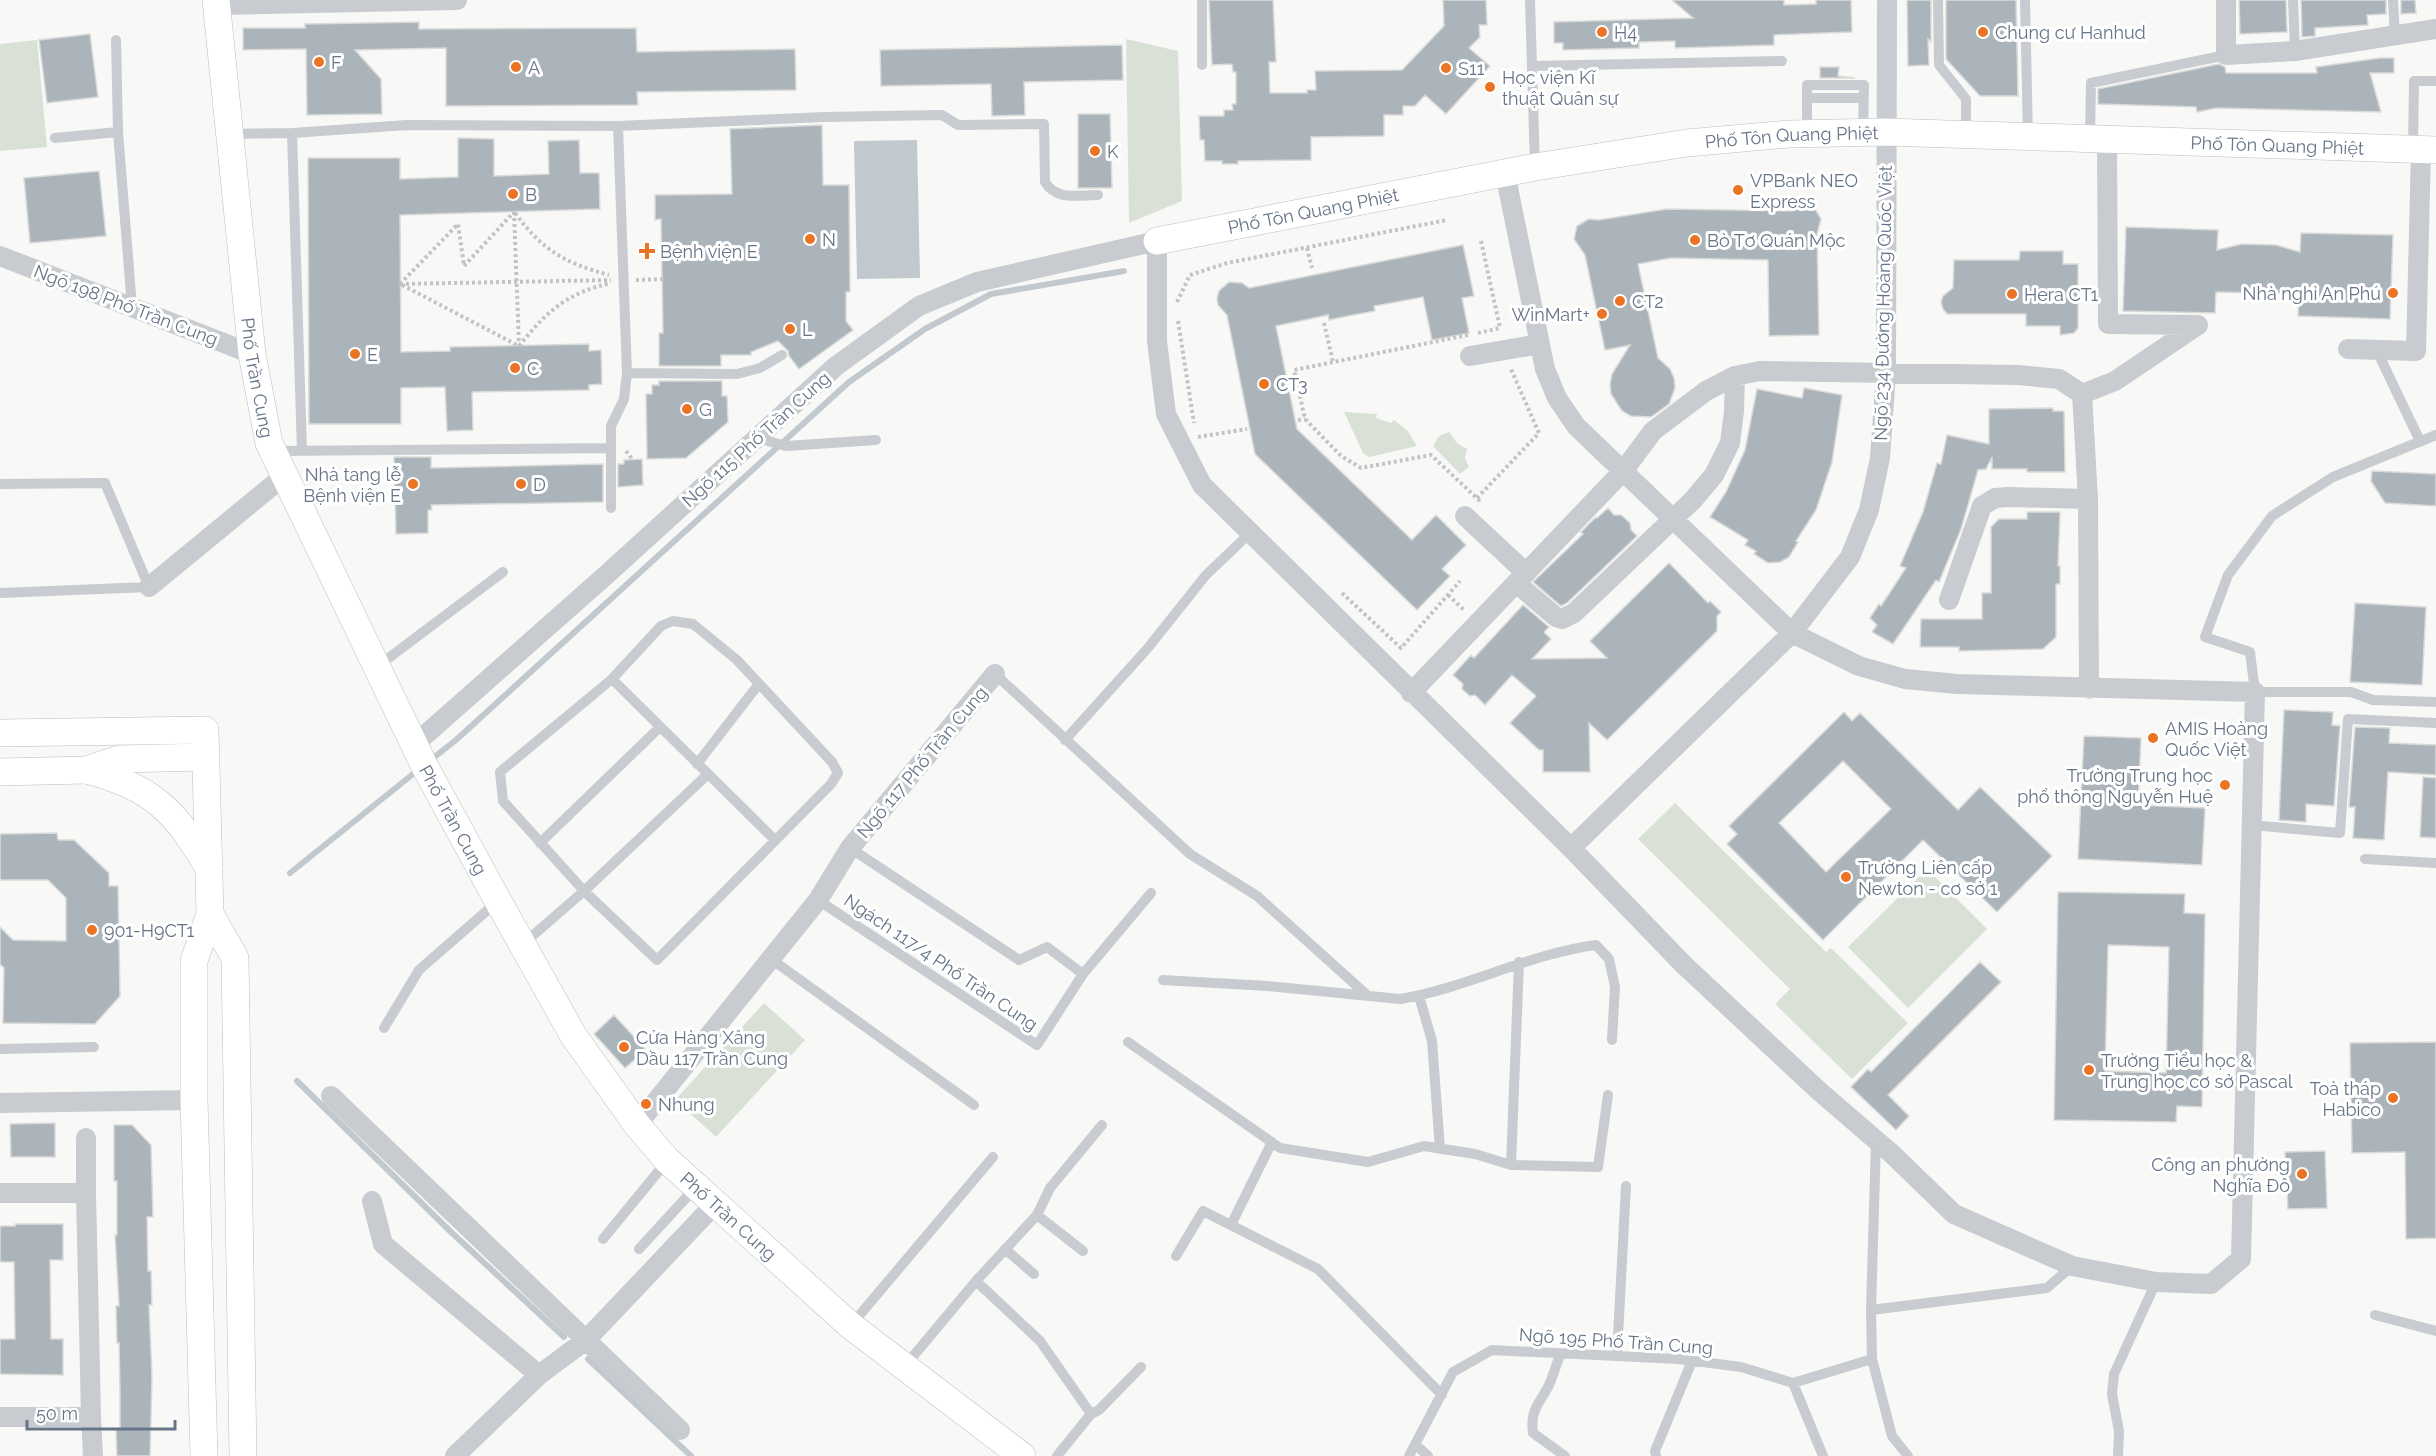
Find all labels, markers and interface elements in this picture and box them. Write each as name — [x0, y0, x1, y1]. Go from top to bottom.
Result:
place label: H4 — [1614, 22, 1637, 43]
place label: Chung cư Hanhud — [1995, 22, 2146, 43]
marker: H4 — [1595, 25, 1609, 39]
marker: Chung cư Hanhud — [1976, 25, 1990, 39]
place label: F — [331, 52, 342, 73]
marker: F — [312, 55, 326, 69]
place label: A — [528, 57, 540, 78]
place label: S11 — [1458, 58, 1485, 79]
marker: A — [509, 60, 523, 74]
marker: S11 — [1439, 61, 1453, 75]
place label: Học viện Kĩ thuật Quân sự — [1502, 67, 1619, 109]
marker: Học viện Kĩ thuật Quân sự — [1483, 80, 1497, 94]
street label: Phố Tôn Quang Phiệt — [1704, 122, 1879, 152]
street label: Phố Tôn Quang Phiệt — [2190, 131, 2364, 158]
place label: K — [1107, 141, 1119, 162]
marker: K — [1088, 144, 1102, 158]
street label: Ngõ 234 Đường Hoàng Quốc Việt — [1870, 165, 1896, 441]
place label: VPBank NEO Express — [1750, 170, 1858, 212]
street label: Phố Tôn Quang Phiệt — [1226, 183, 1400, 237]
marker: VPBank NEO Express — [1731, 183, 1745, 197]
place label: B — [525, 184, 537, 205]
marker: B — [506, 187, 520, 201]
place label: N — [822, 229, 836, 250]
place label: Bò Tơ Quán Mộc — [1707, 230, 1846, 251]
marker: N — [803, 232, 817, 246]
marker: Bò Tơ Quán Mộc — [1688, 233, 1702, 247]
place label: Bệnh viện E — [660, 241, 758, 262]
marker: Bệnh viện E — [638, 242, 656, 260]
street label: Ngõ 198 Phố Trần Cung — [31, 260, 221, 350]
place label: Nhà nghỉ An Phú — [2243, 283, 2381, 304]
place label: Hera CT1 — [2024, 284, 2098, 305]
marker: Nhà nghỉ An Phú — [2386, 286, 2400, 300]
marker: Hera CT1 — [2005, 287, 2019, 301]
place label: CT2 — [1632, 291, 1664, 312]
marker: CT2 — [1613, 294, 1627, 308]
place label: WinMart+ — [1511, 304, 1590, 325]
marker: WinMart+ — [1595, 307, 1609, 321]
street label: Phố Trần Cung — [238, 316, 278, 440]
place label: L — [802, 319, 813, 340]
marker: L — [783, 322, 797, 336]
place label: E — [367, 344, 378, 365]
marker: E — [348, 347, 362, 361]
place label: C — [527, 358, 539, 379]
marker: C — [508, 361, 522, 375]
street label: Ngõ 115 Phố Trần Cung — [678, 367, 834, 511]
place label: CT3 — [1276, 374, 1308, 395]
marker: CT3 — [1257, 377, 1271, 391]
place label: G — [699, 399, 712, 420]
marker: G — [680, 402, 694, 416]
place label: Nhà tang lễ Bệnh viện E — [303, 464, 401, 506]
place label: D — [533, 474, 546, 495]
marker: Nhà tang lễ Bệnh viện E — [406, 477, 420, 491]
marker: D — [514, 477, 528, 491]
street label: Ngõ 117 Phố Trần Cung — [852, 682, 992, 842]
place label: AMIS Hoàng Quốc Việt — [2165, 718, 2268, 760]
marker: AMIS Hoàng Quốc Việt — [2146, 731, 2160, 745]
street label: Phố Trần Cung — [415, 761, 492, 878]
place label: Trường Trung học phổ thông Nguyễn Huệ — [2017, 765, 2213, 807]
marker: Trường Trung học phổ thông Nguyễn Huệ — [2218, 778, 2232, 792]
place label: Trường Liên cấp Newton - cơ sở 1 — [1858, 857, 1998, 899]
marker: Trường Liên cấp Newton - cơ sở 1 — [1839, 870, 1853, 884]
street label: Ngách 117/4 Phố Trần Cung — [840, 889, 1042, 1035]
place label: 901-H9CT1 — [104, 920, 195, 941]
marker: 901-H9CT1 — [85, 923, 99, 937]
place label: Cửa Hàng Xăng Dầu 117 Trần Cung — [636, 1027, 788, 1069]
marker: Cửa Hàng Xăng Dầu 117 Trần Cung — [617, 1040, 631, 1054]
place label: Trường Tiểu học & Trung học cơ sở Pascal — [2101, 1050, 2293, 1092]
marker: Trường Tiểu học & Trung học cơ sở Pascal — [2082, 1063, 2096, 1077]
place label: Toà tháp Habico — [2309, 1078, 2381, 1120]
marker: Toà tháp Habico — [2386, 1091, 2400, 1105]
place label: Nhung — [658, 1094, 715, 1115]
marker: Nhung — [639, 1097, 653, 1111]
place label: Công an phường Nghĩa Đô — [2151, 1154, 2290, 1196]
street label: Phố Trần Cung — [677, 1167, 781, 1264]
marker: Công an phường Nghĩa Đô — [2295, 1167, 2309, 1181]
street label: Ngõ 195 Phố Trần Cung — [1518, 1324, 1714, 1358]
scale bar — [27, 1393, 176, 1431]
text: 50 m — [36, 1403, 78, 1424]

